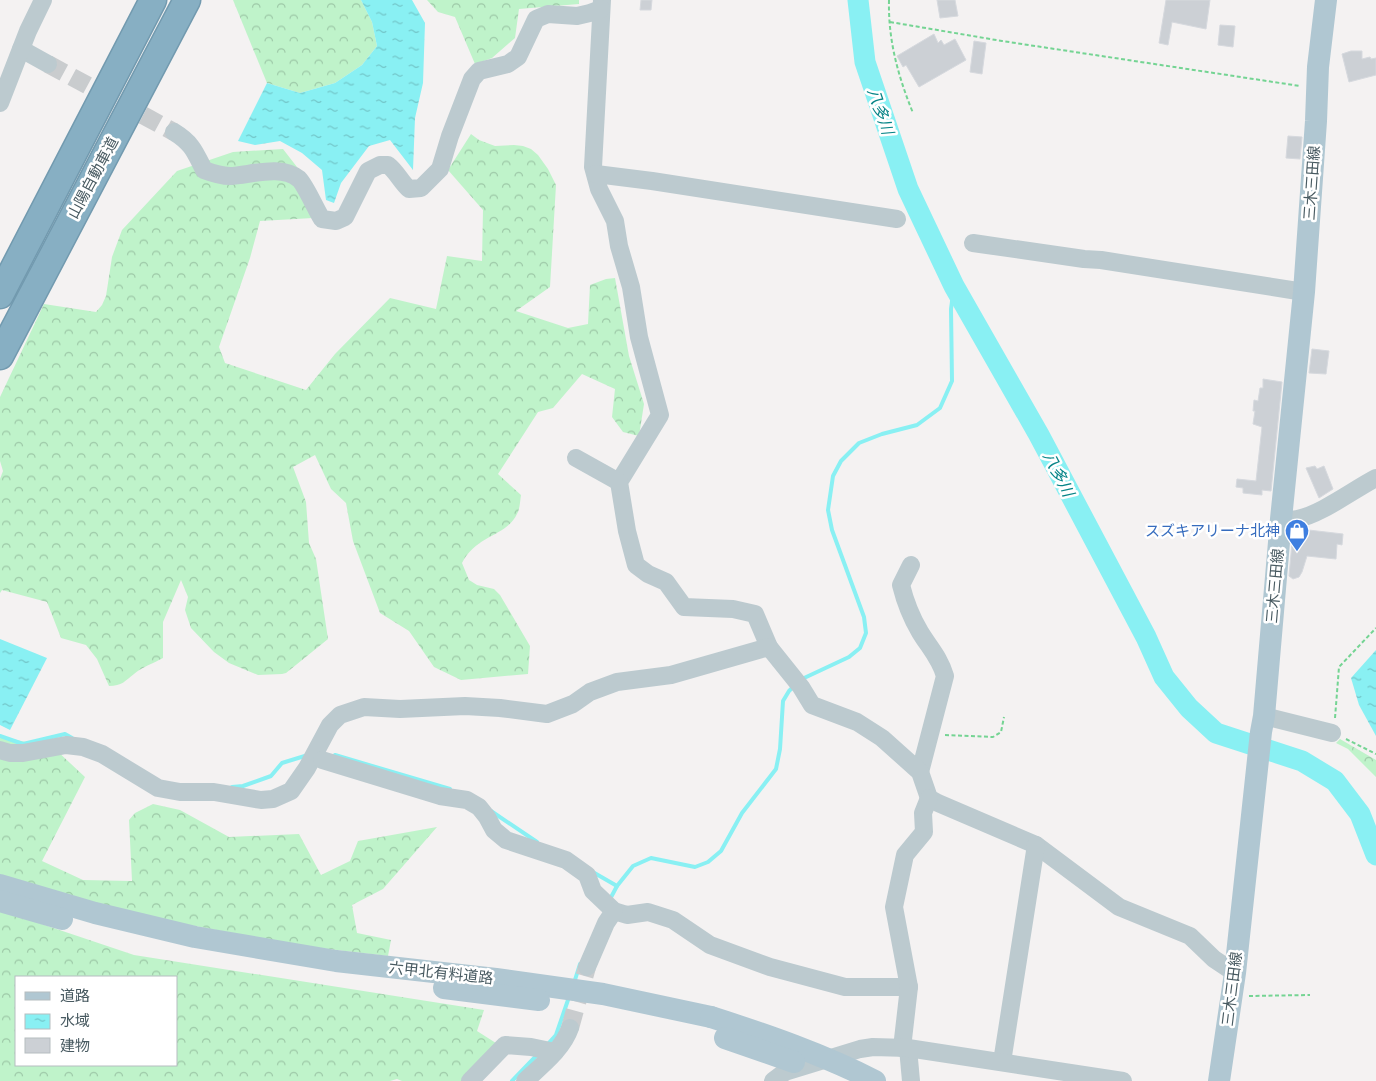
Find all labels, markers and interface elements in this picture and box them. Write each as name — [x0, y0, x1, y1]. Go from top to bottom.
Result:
water label: 八多川 — [865, 86, 897, 139]
street label: 山陽自動車道 — [65, 135, 121, 221]
street label: 三木三田線 — [1301, 145, 1323, 221]
water label: 八多川 — [1040, 449, 1078, 501]
shop icon: スズキアリーナ北神 — [1284, 518, 1310, 552]
place label: スズキアリーナ北神 — [1145, 522, 1280, 539]
street label: 三木三田線 — [1264, 548, 1286, 624]
street label: 三木三田線 — [1219, 951, 1245, 1027]
street label: 六甲北有料道路 — [388, 959, 494, 986]
legend — [15, 976, 178, 1066]
text: 道路 — [60, 988, 90, 1004]
text: 水域 — [60, 1013, 90, 1029]
text: 建物 — [60, 1038, 90, 1054]

